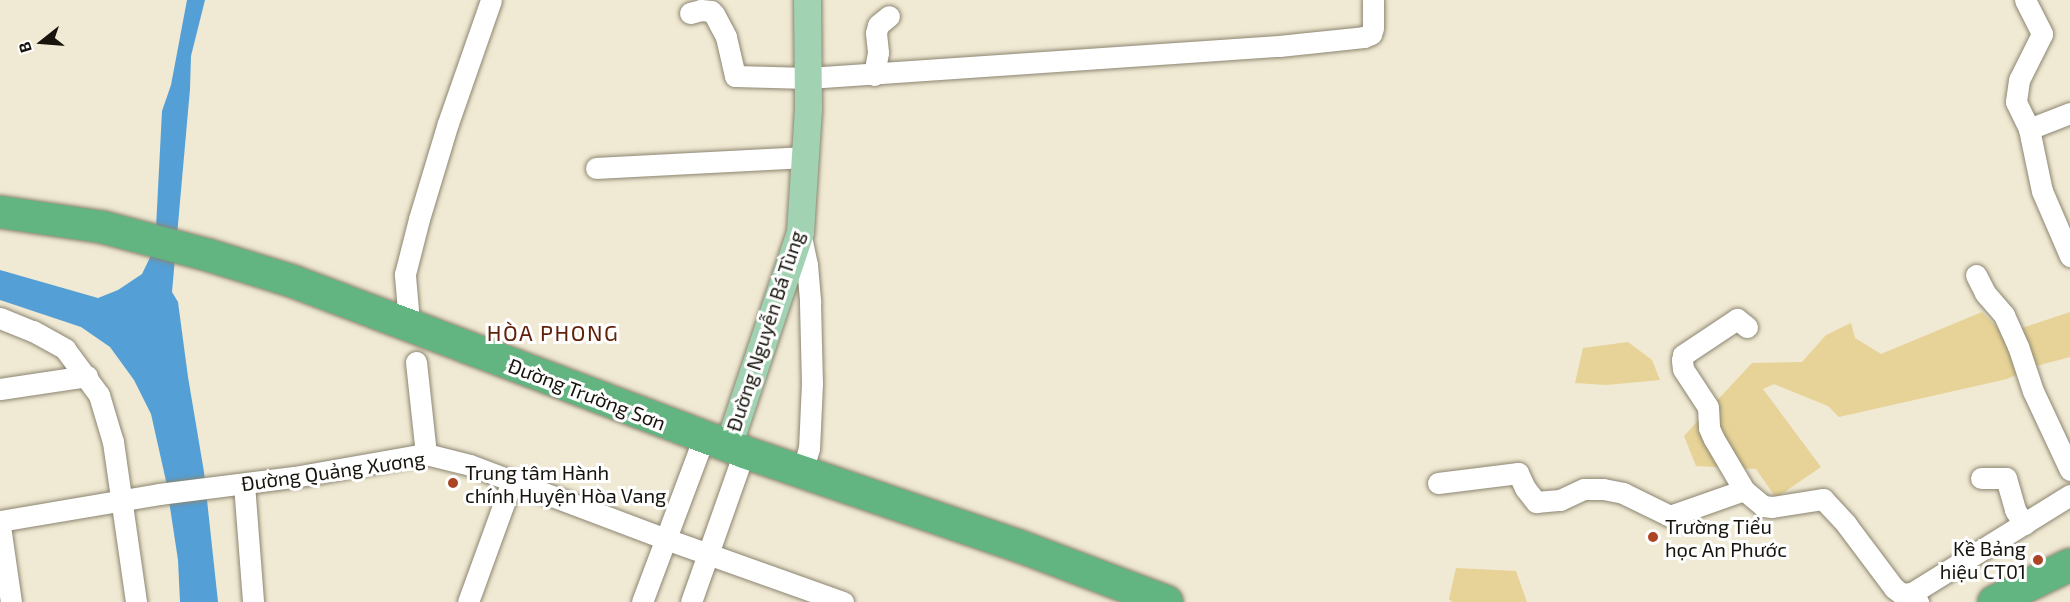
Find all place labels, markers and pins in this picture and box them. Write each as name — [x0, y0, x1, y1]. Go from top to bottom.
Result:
place label: Trung tâm Hành chính Huyện Hòa Vang — [465, 460, 667, 507]
marker: Trung tâm Hành chính Huyện Hòa Vang — [446, 476, 460, 490]
place label: Trường Tiểu học An Phước — [1665, 514, 1787, 561]
marker: Trường Tiểu học An Phước — [1646, 530, 1660, 544]
place label: Kề Bảng hiệu CT01 — [1940, 536, 2026, 583]
marker: Kề Bảng hiệu CT01 — [2031, 553, 2045, 567]

